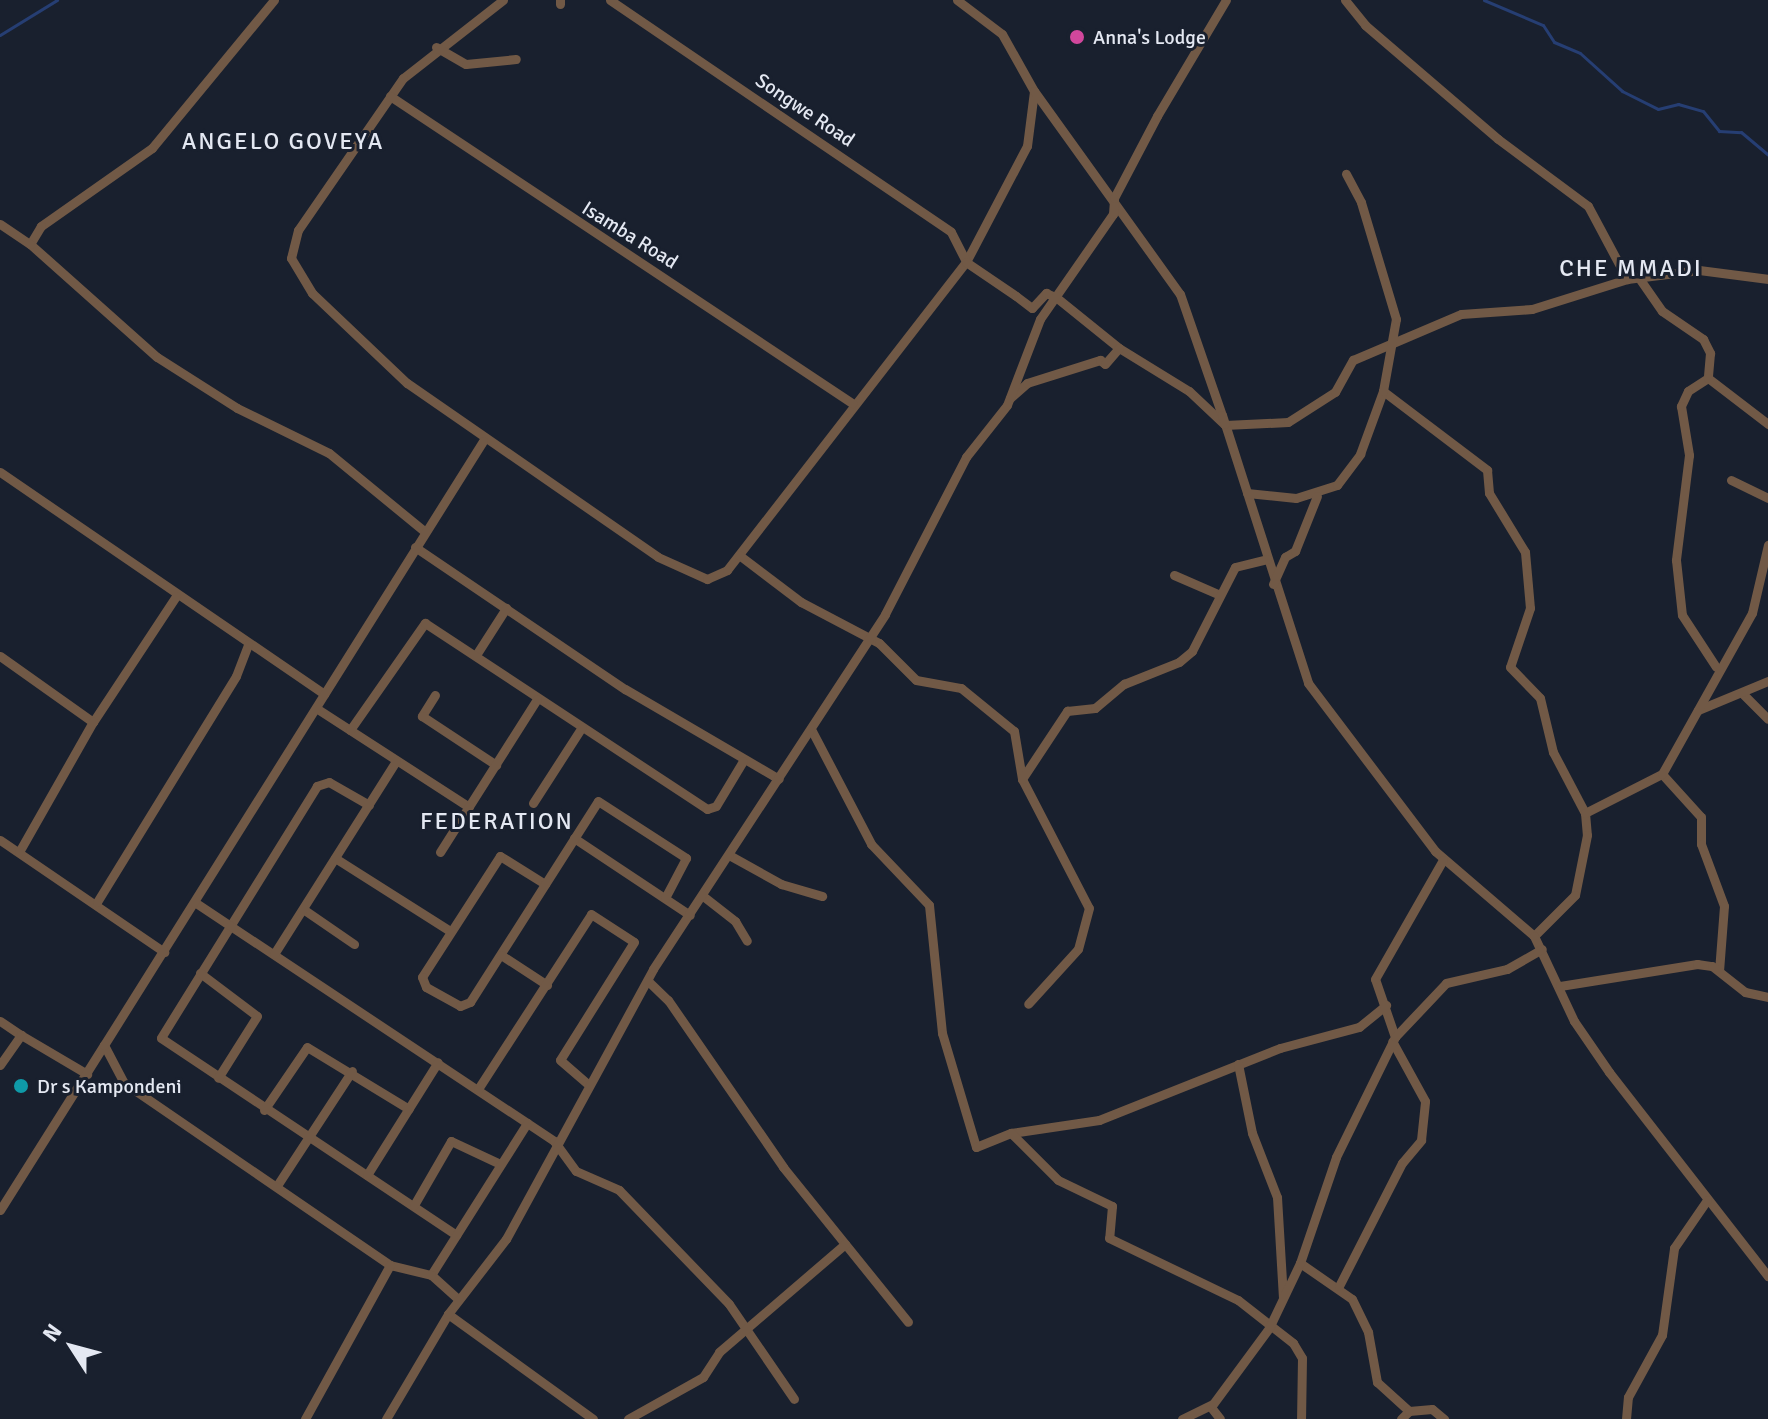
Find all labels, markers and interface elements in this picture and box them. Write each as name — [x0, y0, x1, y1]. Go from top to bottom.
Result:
place label: Anna's Lodge — [1093, 25, 1206, 49]
marker: Anna's Lodge — [1068, 28, 1086, 46]
street label: Songwe Road — [751, 68, 859, 152]
district label: ANGELO GOVEYA — [182, 128, 384, 156]
street label: Isamba Road — [578, 196, 682, 274]
district label: CHE MMADI — [1559, 255, 1703, 283]
district label: FEDERATION — [420, 808, 574, 836]
place label: Dr s Kampondeni — [37, 1074, 182, 1098]
marker: Dr s Kampondeni — [12, 1077, 30, 1095]
north arrow — [32, 1307, 112, 1387]
text: N — [37, 1318, 68, 1347]

